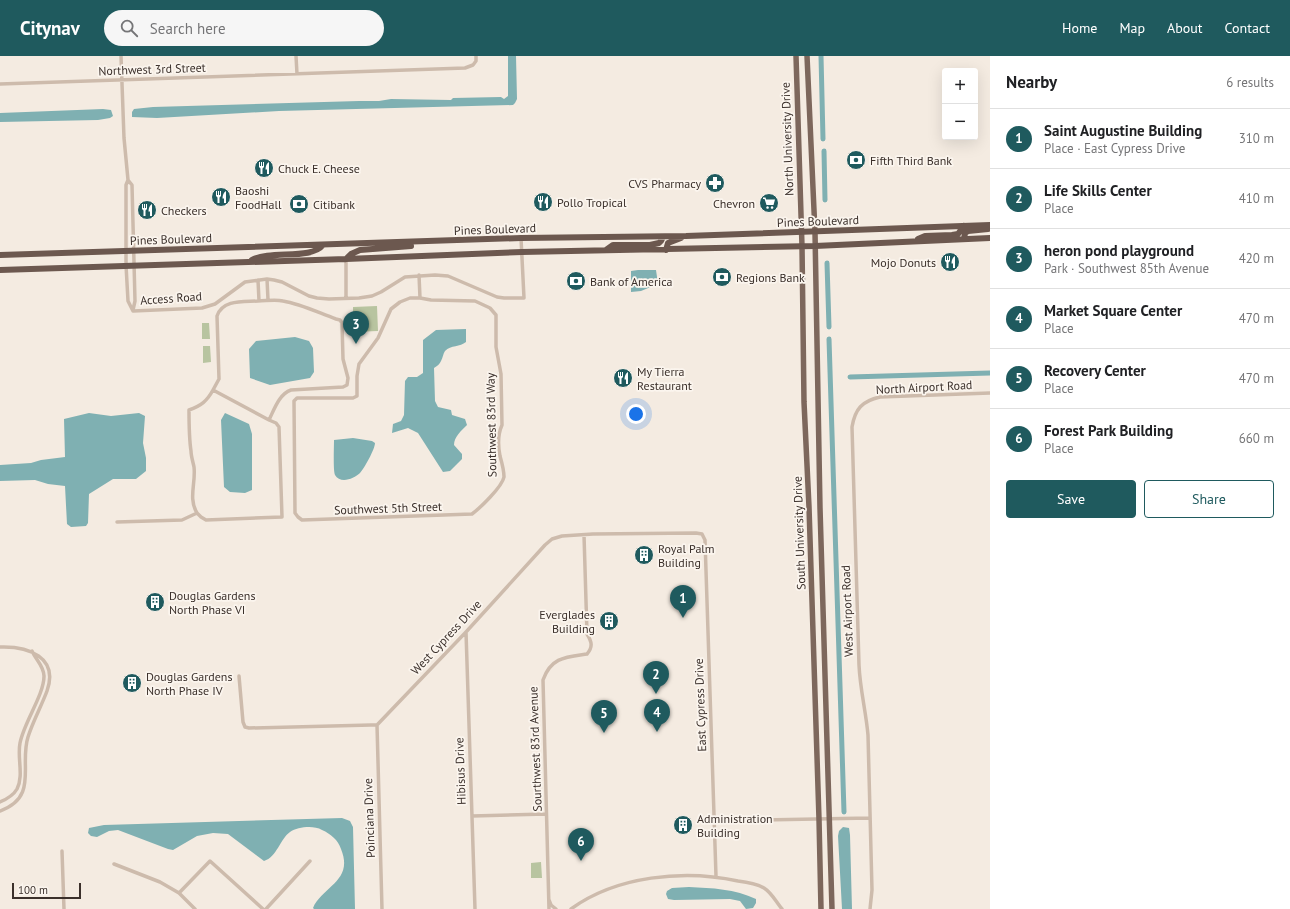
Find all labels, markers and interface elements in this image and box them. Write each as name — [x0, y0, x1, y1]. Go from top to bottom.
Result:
search box — [104, 10, 384, 46]
text: Citynav — [20, 16, 80, 40]
icon: search — [118, 17, 140, 39]
text: Search here — [150, 19, 226, 38]
text: Home — [1062, 19, 1097, 37]
text: Map — [1119, 19, 1145, 37]
text: About — [1167, 19, 1203, 37]
text: Contact — [1225, 19, 1270, 37]
street label: Northwest 3rd Street — [98, 60, 206, 78]
map controls — [942, 68, 978, 140]
button: + — [942, 68, 978, 104]
text: Nearby — [1006, 71, 1057, 93]
text: 6 results — [1226, 74, 1274, 91]
street label: North University Drive — [778, 82, 796, 196]
button: − — [942, 104, 978, 140]
text: Saint Augustine Building — [1044, 121, 1202, 140]
text: 1 — [1015, 130, 1023, 147]
text: 310 m — [1239, 130, 1274, 147]
text: Place · East Cypress Drive — [1044, 140, 1185, 157]
bank icon: Fifth Third Bank — [845, 149, 867, 171]
place label: Fifth Third Bank — [870, 153, 952, 168]
restaurant icon: Chuck E. Cheese — [253, 157, 275, 179]
place label: Chuck E. Cheese — [278, 161, 360, 176]
pharmacy icon: CVS Pharmacy — [704, 172, 726, 194]
place label: CVS Pharmacy — [628, 176, 701, 191]
text: Life Skills Center — [1044, 181, 1152, 200]
place label: Baoshi FoodHall — [235, 183, 282, 212]
restaurant icon: Baoshi FoodHall — [210, 186, 232, 208]
text: 2 — [1015, 190, 1023, 207]
text: 410 m — [1239, 190, 1274, 207]
restaurant icon: Pollo Tropical — [532, 191, 554, 213]
supermarket icon: Chevron — [758, 192, 780, 214]
bank icon: Citibank — [288, 193, 310, 215]
place label: Pollo Tropical — [557, 195, 627, 210]
place label: Chevron — [713, 196, 755, 211]
place label: Citibank — [313, 197, 355, 212]
restaurant icon: Checkers — [136, 199, 158, 221]
text: Place — [1044, 200, 1074, 217]
place label: Checkers — [161, 203, 207, 218]
street label: Pines Boulevard — [777, 212, 859, 230]
street label: Pines Boulevard — [454, 220, 536, 238]
street label: Pines Boulevard — [130, 230, 212, 248]
text: heron pond playground — [1044, 241, 1194, 260]
text: 3 — [1015, 250, 1023, 267]
text: 420 m — [1239, 250, 1274, 267]
restaurant icon: Mojo Donuts — [939, 251, 961, 273]
place label: Mojo Donuts — [871, 255, 936, 270]
text: Park · Southwest 85th Avenue — [1044, 260, 1209, 277]
bank icon: Regions Bank — [711, 266, 733, 288]
bank icon: Bank of America — [565, 270, 587, 292]
place label: Regions Bank — [736, 270, 805, 285]
place label: Bank of America — [590, 274, 673, 289]
street label: Access Road — [140, 288, 202, 308]
text: Market Square Center — [1044, 301, 1182, 320]
text: 4 — [1015, 310, 1023, 327]
text: 470 m — [1239, 310, 1274, 327]
pin: 3 — [343, 311, 369, 344]
text: Place — [1044, 320, 1074, 337]
text: Recovery Center — [1044, 361, 1146, 380]
place label: My Tierra Restaurant — [637, 364, 692, 393]
restaurant icon: My Tierra Restaurant — [612, 367, 634, 389]
text: 5 — [1015, 370, 1023, 387]
text: 470 m — [1239, 370, 1274, 387]
street label: Southwest 83rd Way — [483, 372, 499, 477]
street label: North Airport Road — [875, 377, 973, 397]
text: Place — [1044, 380, 1074, 397]
your location — [626, 404, 646, 424]
text: Forest Park Building — [1044, 421, 1173, 440]
text: 6 — [1015, 430, 1023, 447]
text: 660 m — [1239, 430, 1274, 447]
text: Place — [1044, 440, 1074, 457]
street label: South University Drive — [790, 476, 808, 590]
button: Save — [1006, 480, 1136, 518]
button: Share — [1144, 480, 1274, 518]
street label: Southwest 5th Street — [334, 499, 442, 517]
place label: Royal Palm Building — [658, 541, 715, 570]
building icon: Royal Palm Building — [633, 544, 655, 566]
street label: West Airport Road — [838, 565, 856, 657]
pin: 1 — [670, 585, 696, 618]
place label: Douglas Gardens North Phase VI — [169, 588, 255, 617]
building icon: Douglas Gardens North Phase VI — [144, 591, 166, 613]
street label: West Cypress Drive — [408, 597, 484, 677]
place label: Everglades Building — [539, 607, 595, 636]
building icon: Everglades Building — [598, 610, 620, 632]
street label: East Cypress Drive — [691, 658, 709, 752]
pin: 2 — [643, 661, 669, 694]
place label: Douglas Gardens North Phase IV — [146, 669, 232, 698]
building icon: Douglas Gardens North Phase IV — [121, 672, 143, 694]
street label: Sourthwest 83rd Avenue — [525, 686, 545, 812]
pin: 4 — [644, 699, 670, 732]
pin: 5 — [591, 700, 617, 733]
street label: Hibisus Drive — [451, 737, 469, 805]
street label: Poinciana Drive — [360, 778, 378, 858]
place label: Administration Building — [697, 811, 773, 840]
building icon: Administration Building — [672, 814, 694, 836]
pin: 6 — [568, 828, 594, 861]
scale bar — [12, 881, 81, 900]
text: 100 m — [18, 883, 48, 897]

